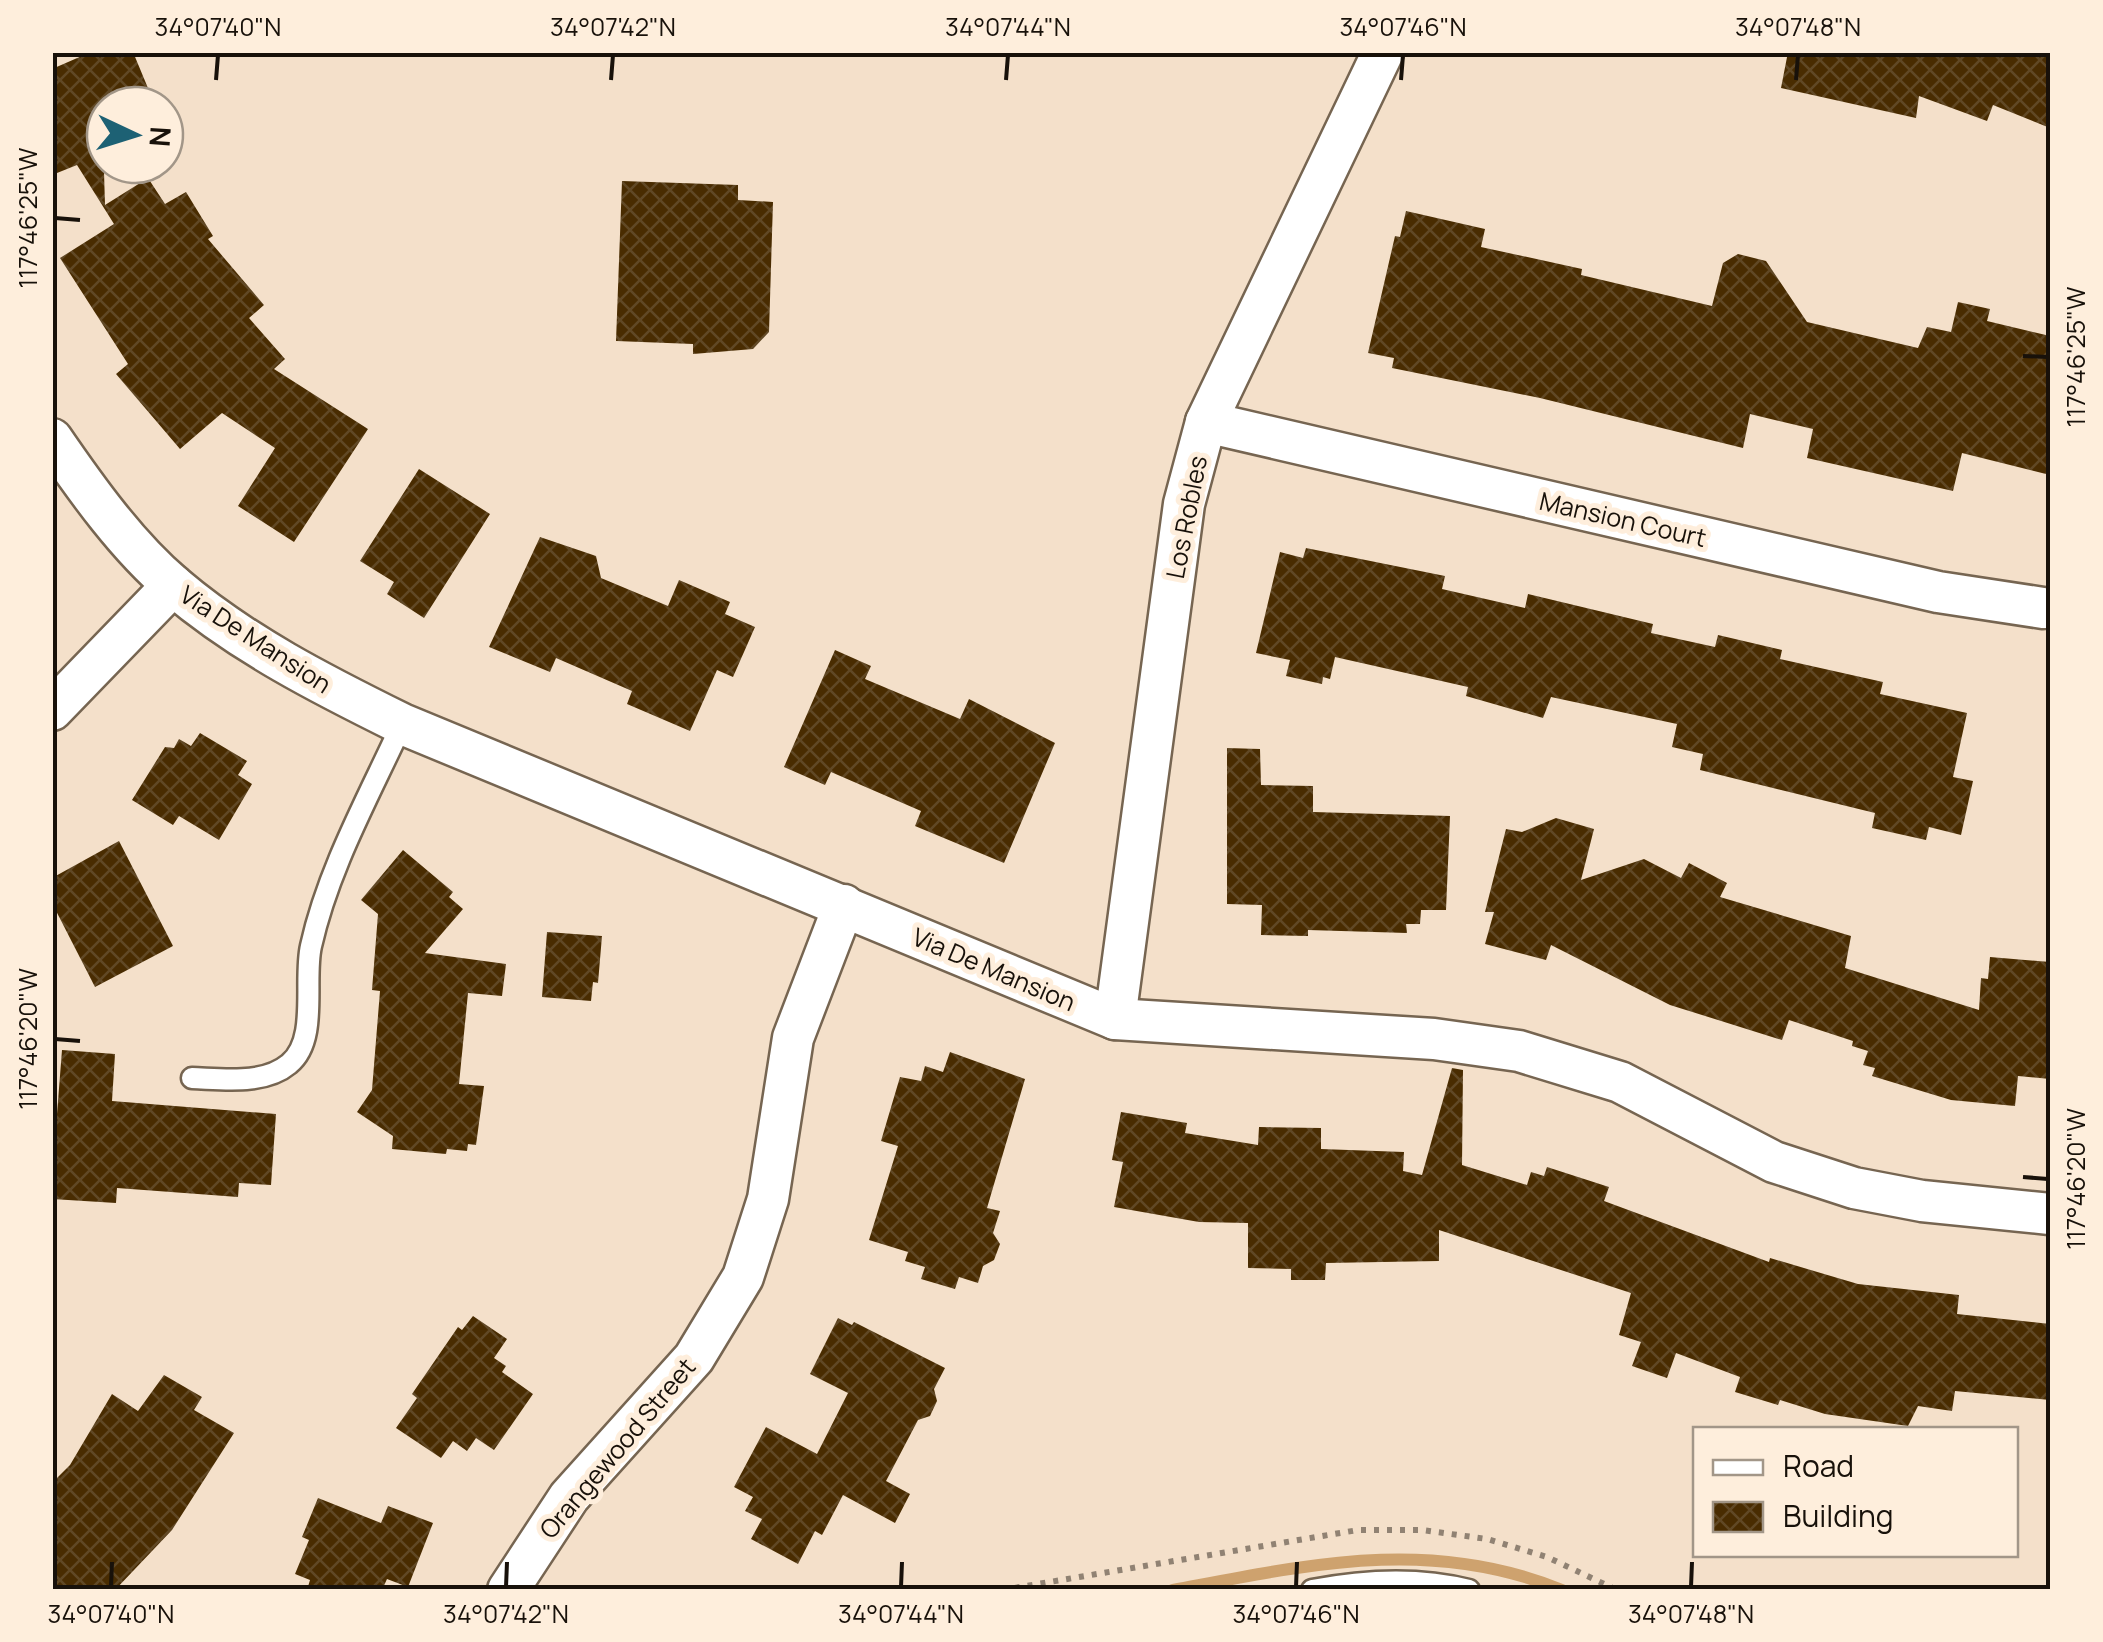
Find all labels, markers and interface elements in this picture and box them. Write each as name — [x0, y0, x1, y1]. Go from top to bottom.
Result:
text: 34°07'40"N — [155, 9, 281, 44]
text: 34°07'42"N — [550, 9, 676, 44]
text: 34°07'44"N — [945, 9, 1071, 44]
text: 34°07'46"N — [1339, 9, 1467, 44]
text: 34°07'48"N — [1735, 9, 1861, 44]
north arrow — [85, 85, 185, 185]
text: N — [141, 125, 181, 148]
text: 117°46'25"W — [10, 148, 45, 288]
text: 117°46'25"W — [2058, 287, 2093, 427]
street label: Los Robles — [1157, 453, 1215, 581]
street label: Mansion Court — [1536, 483, 1710, 555]
street label: Via De Mansion — [173, 577, 339, 701]
street label: Via De Mansion — [907, 919, 1081, 1019]
text: 117°46'20"W — [10, 968, 45, 1110]
text: 117°46'20"W — [2058, 1108, 2093, 1250]
street label: Orangewood Street — [531, 1350, 703, 1546]
legend — [1693, 1427, 2018, 1557]
text: Road — [1783, 1445, 1854, 1486]
text: Building — [1783, 1495, 1894, 1536]
text: 34°07'40"N — [48, 1596, 174, 1631]
text: 34°07'42"N — [443, 1596, 569, 1631]
text: 34°07'44"N — [838, 1596, 964, 1631]
text: 34°07'46"N — [1232, 1596, 1360, 1631]
text: 34°07'48"N — [1628, 1596, 1754, 1631]

